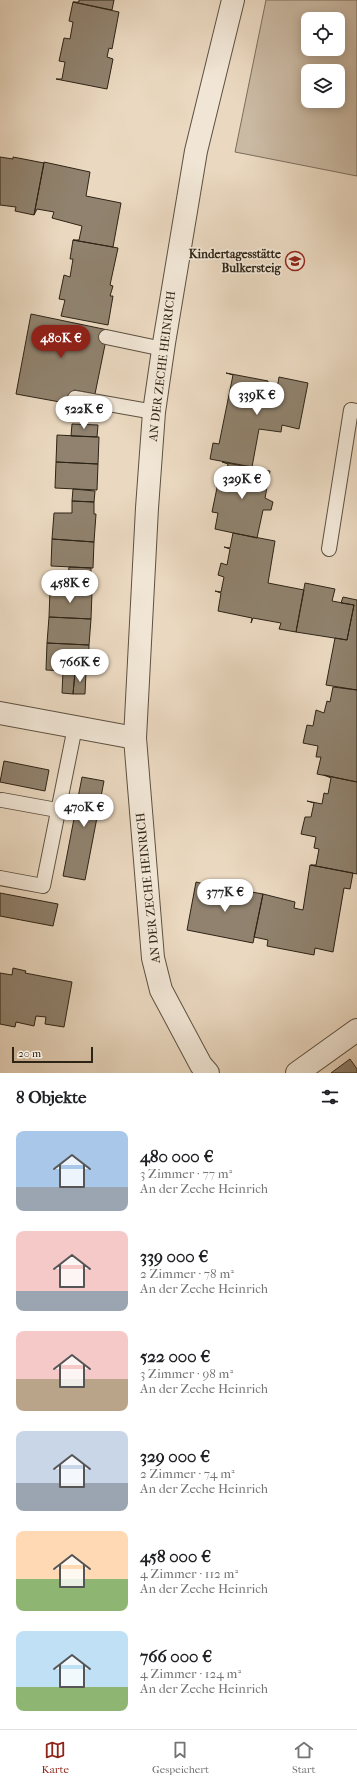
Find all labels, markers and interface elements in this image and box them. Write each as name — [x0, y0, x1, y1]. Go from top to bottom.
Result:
map controls — [301, 12, 345, 108]
button: locate — [301, 12, 345, 56]
button: layers — [301, 64, 345, 108]
place label: Kindertagesstätte Bulkersteig — [189, 247, 282, 276]
school or university icon: Kindertagesstätte Bulkersteig — [284, 250, 306, 272]
street label: AN DER ZECHE HEINRICH — [146, 290, 178, 443]
pin: 480K € — [28, 325, 94, 359]
text: 480K € — [40, 330, 82, 345]
pin: 339K € — [224, 382, 290, 416]
text: 339K € — [238, 387, 276, 402]
pin: 522K € — [51, 396, 117, 430]
text: 522K € — [65, 401, 103, 416]
pin: 329K € — [209, 466, 275, 500]
text: 329K € — [223, 471, 261, 486]
pin: 458K € — [37, 570, 103, 604]
text: 458K € — [50, 575, 90, 590]
pin: 766K € — [47, 649, 113, 683]
text: 766K € — [60, 654, 100, 669]
pin: 470K € — [51, 794, 117, 828]
text: 470K € — [64, 799, 104, 814]
street label: AN DER ZECHE HEINRICH — [133, 811, 163, 965]
pin: 377K € — [192, 879, 258, 913]
text: 377K € — [206, 884, 244, 899]
scale bar — [12, 1045, 93, 1064]
text: 20 m — [18, 1047, 41, 1060]
icon: filters — [319, 1086, 341, 1108]
text: 8 Objekte — [16, 1087, 86, 1107]
text: 480 000 € — [140, 1146, 214, 1166]
icon: home — [48, 1147, 96, 1195]
text: 3 Zimmer · 77 m² — [140, 1166, 232, 1181]
text: An der Zeche Heinrich — [140, 1181, 268, 1196]
text: 339 000 € — [140, 1246, 208, 1266]
icon: home — [48, 1247, 96, 1295]
text: 2 Zimmer · 78 m² — [140, 1266, 234, 1281]
text: An der Zeche Heinrich — [140, 1281, 268, 1296]
text: 522 000 € — [140, 1346, 210, 1366]
icon: home — [48, 1347, 96, 1395]
text: 3 Zimmer · 98 m² — [140, 1366, 233, 1381]
text: An der Zeche Heinrich — [140, 1381, 268, 1396]
text: 329 000 € — [140, 1446, 210, 1466]
icon: home — [48, 1447, 96, 1495]
text: 2 Zimmer · 74 m² — [140, 1466, 235, 1481]
text: An der Zeche Heinrich — [140, 1481, 268, 1496]
text: 458 000 € — [140, 1546, 211, 1566]
icon: home — [48, 1547, 96, 1595]
text: 4 Zimmer · 112 m² — [140, 1566, 238, 1581]
text: An der Zeche Heinrich — [140, 1581, 268, 1596]
text: 766 000 € — [140, 1646, 212, 1666]
icon: home — [48, 1647, 96, 1695]
text: 4 Zimmer · 124 m² — [140, 1666, 241, 1681]
text: An der Zeche Heinrich — [140, 1681, 268, 1696]
tab: Karte — [42, 1739, 69, 1776]
tab: Gespeichert — [152, 1739, 209, 1776]
tab: Start — [292, 1739, 315, 1776]

